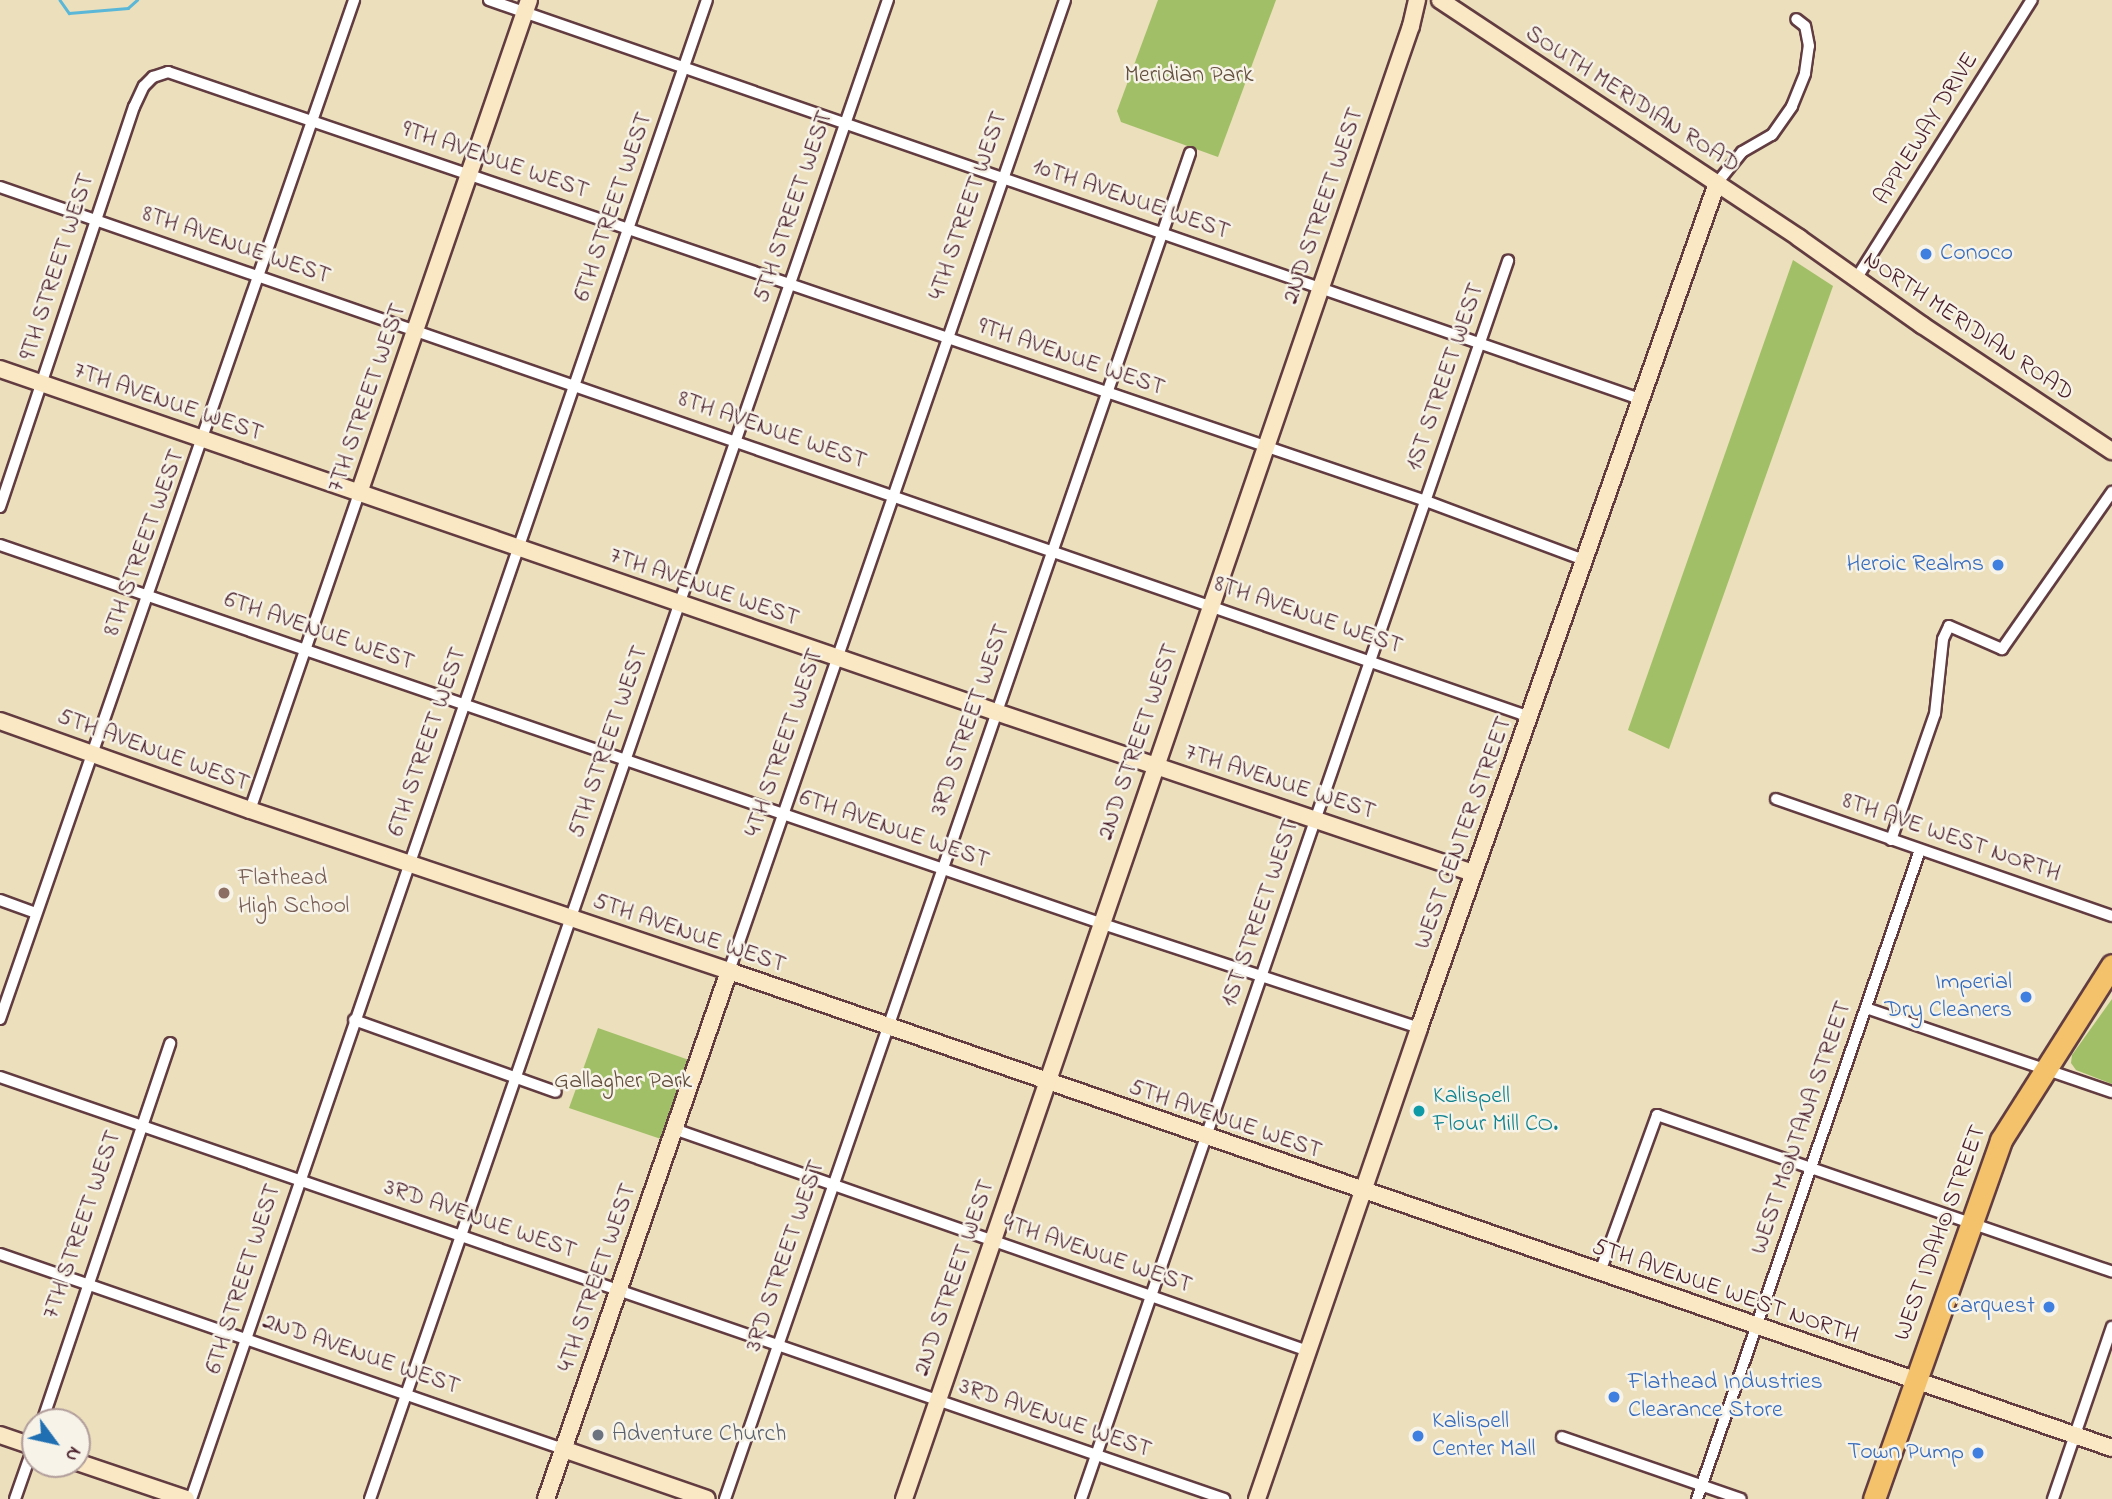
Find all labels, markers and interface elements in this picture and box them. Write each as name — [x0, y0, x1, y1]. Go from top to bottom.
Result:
street label: SOUTH MERIDIAN ROAD — [1519, 20, 1745, 180]
street label: APPLEWAY DRIVE — [1869, 47, 1985, 211]
park label: Meridian Park — [1124, 62, 1254, 90]
street label: 2ND STREET WEST — [1277, 104, 1371, 308]
street label: 5TH STREET WEST — [748, 107, 840, 307]
street label: 4TH STREET WEST — [923, 108, 1015, 304]
street label: 6TH STREET WEST — [568, 109, 660, 305]
street label: 9TH AVENUE WEST — [398, 116, 592, 206]
street label: 10TH AVENUE WEST — [1029, 153, 1233, 247]
street label: 9TH STREET WEST — [14, 170, 102, 364]
street label: 8TH AVENUE WEST — [138, 200, 334, 292]
place label: Conoco — [1940, 240, 2013, 268]
street label: NORTH MERIDIAN ROAD — [1857, 246, 2079, 408]
marker: Conoco — [1918, 246, 1934, 262]
street label: 1ST STREET WEST — [1400, 279, 1492, 475]
street label: 7TH STREET WEST — [322, 300, 414, 496]
street label: 9TH AVENUE WEST — [974, 313, 1168, 403]
street label: 7TH AVENUE WEST — [70, 357, 266, 449]
street label: 8TH AVENUE WEST — [674, 385, 870, 477]
street label: 8TH STREET WEST — [98, 446, 192, 640]
street label: 7TH AVENUE WEST — [606, 542, 802, 634]
place label: Heroic Realms — [1847, 551, 1984, 579]
marker: Heroic Realms — [1990, 557, 2006, 573]
street label: 8TH AVENUE WEST — [1210, 570, 1406, 662]
street label: 6TH AVENUE WEST — [220, 586, 418, 678]
street label: 3RD STREET WEST — [925, 621, 1017, 819]
street label: 2ND STREET WEST — [1092, 640, 1186, 844]
street label: 5TH STREET WEST — [563, 642, 655, 842]
street label: 6TH STREET WEST — [382, 644, 474, 840]
street label: 4TH STREET WEST — [739, 645, 831, 841]
street label: 5TH AVENUE WEST — [53, 703, 253, 799]
street label: WEST CENTER STREET — [1409, 713, 1519, 953]
street label: 7TH AVENUE WEST — [1181, 739, 1379, 827]
street label: 6TH AVENUE WEST — [795, 784, 993, 876]
street label: 8TH AVE WEST NORTH — [1838, 787, 2064, 889]
street label: 1ST STREET WEST — [1215, 815, 1307, 1011]
place label: Flathead High School — [238, 865, 349, 921]
marker: Flathead High School — [216, 885, 232, 901]
street label: 5TH AVENUE WEST — [589, 887, 789, 981]
place label: Imperial Dry Cleaners — [1884, 969, 2012, 1025]
marker: Imperial Dry Cleaners — [2018, 989, 2034, 1005]
street label: WEST MONTANA STREET — [1745, 998, 1859, 1258]
park label: Gallagher Park — [554, 1068, 692, 1096]
street label: 5TH AVENUE WEST — [1125, 1073, 1325, 1167]
place label: Kalispell Flour Mill CO. — [1433, 1083, 1558, 1139]
marker: Kalispell Flour Mill CO. — [1411, 1103, 1427, 1119]
street label: WEST IDAHO STREET — [1889, 1121, 1993, 1345]
street label: 7TH STREET WEST — [37, 1127, 129, 1323]
street label: 3RD STREET WEST — [740, 1157, 832, 1355]
street label: 3RD AVENUE WEST — [380, 1174, 580, 1266]
street label: 2ND STREET WEST — [908, 1176, 1002, 1380]
street label: 6TH STREET WEST — [200, 1180, 288, 1378]
street label: 4TH STREET WEST — [552, 1180, 644, 1376]
street label: 4TH AVENUE WEST — [999, 1209, 1195, 1301]
street label: 5TH AVENUE WEST NORTH — [1588, 1233, 1862, 1351]
place label: Carquest — [1947, 1293, 2035, 1321]
marker: Carquest — [2041, 1299, 2057, 1315]
street label: 2ND AVENUE WEST — [259, 1308, 463, 1402]
place label: Flathead Industries Clearance Store — [1628, 1369, 1823, 1425]
street label: 3RD AVENUE WEST — [955, 1373, 1155, 1465]
marker: Flathead Industries Clearance Store — [1606, 1389, 1622, 1405]
north arrow — [21, 1408, 91, 1478]
place label: Kalispell Center Mall — [1432, 1408, 1536, 1464]
place label: Adventure Church — [612, 1421, 786, 1449]
marker: Adventure Church — [590, 1427, 606, 1443]
marker: Kalispell Center Mall — [1410, 1428, 1426, 1444]
place label: Town Pump — [1847, 1439, 1964, 1467]
text: N — [58, 1441, 87, 1466]
marker: Town Pump — [1970, 1445, 1986, 1461]

